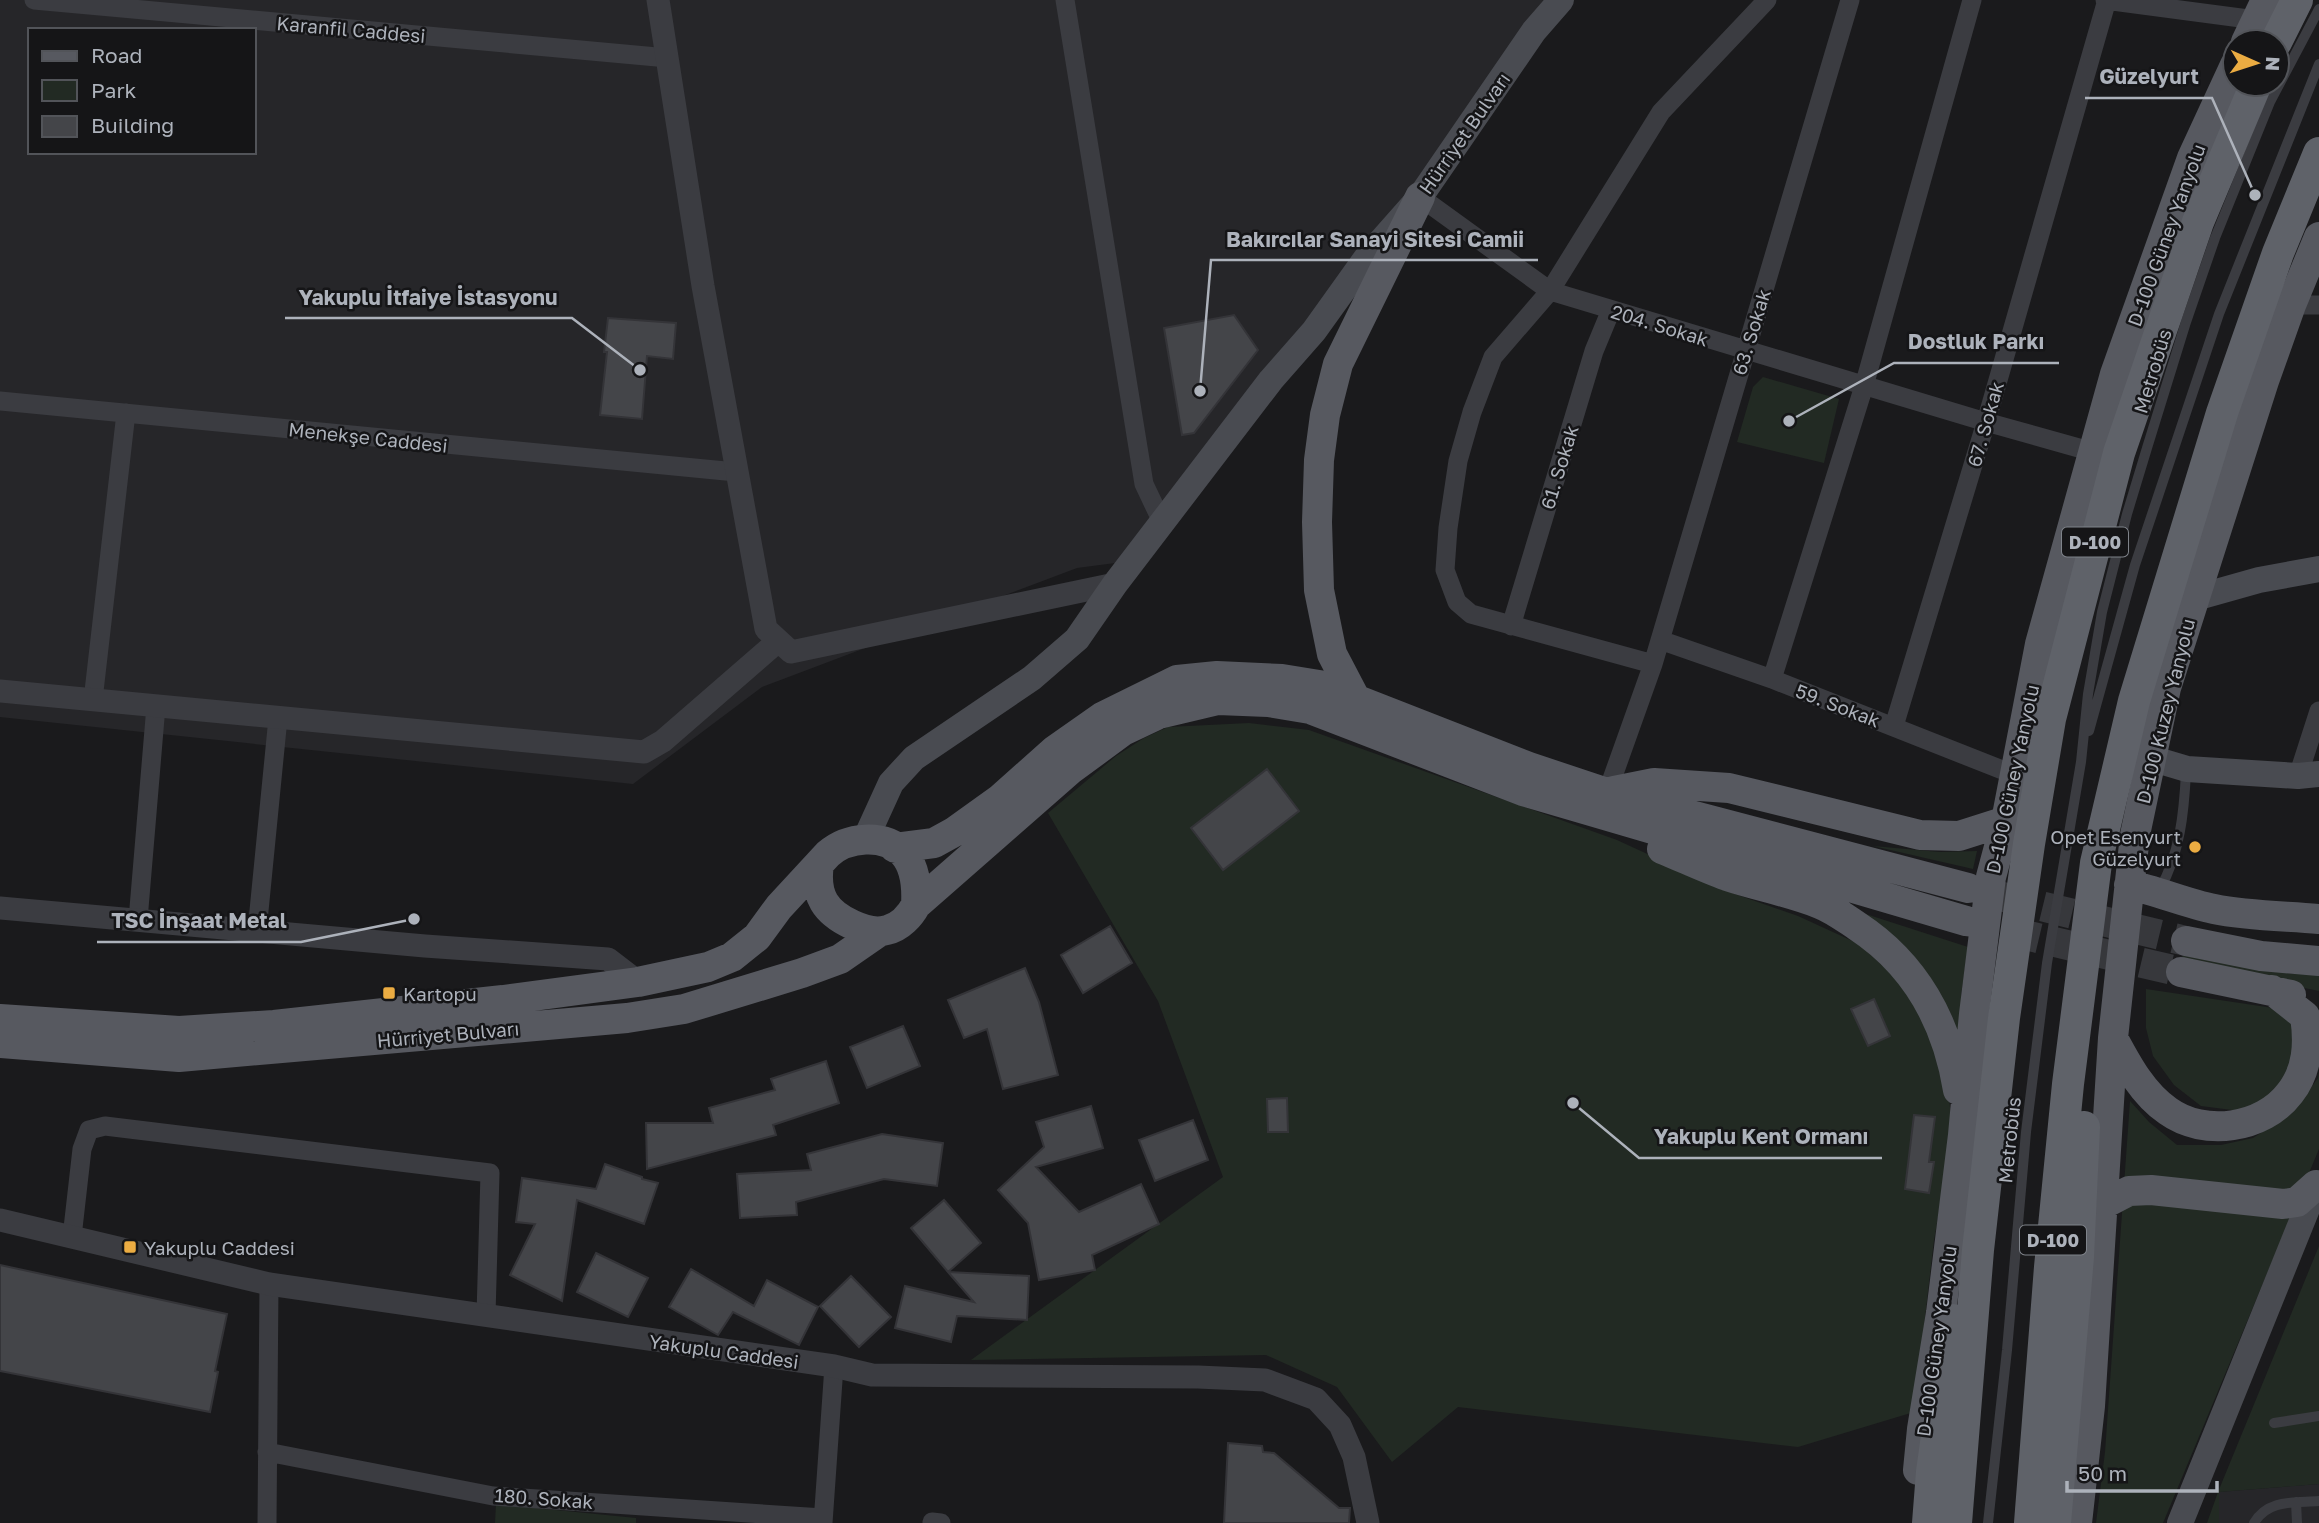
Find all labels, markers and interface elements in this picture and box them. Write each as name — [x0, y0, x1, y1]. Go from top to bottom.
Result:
street label: Karanfil Caddesi — [276, 11, 426, 47]
legend — [28, 28, 256, 154]
north arrow — [2221, 28, 2291, 98]
text: Road — [91, 42, 142, 68]
callout: Güzelyurt — [2085, 56, 2212, 98]
text: N — [2262, 56, 2285, 72]
text: Güzelyurt — [2099, 63, 2199, 89]
street label: Hürriyet Bulvarı — [1414, 68, 1514, 198]
text: Park — [91, 77, 137, 103]
text: Building — [91, 112, 174, 138]
street label: D-100 Güney Yanyolu — [2122, 141, 2210, 329]
callout: Bakırcılar Sanayi Sitesi Camii — [1211, 218, 1538, 260]
text: Bakırcılar Sanayi Sitesi Camii — [1226, 226, 1524, 252]
callout: Yakuplu İtfaiye İstasyonu — [285, 276, 572, 318]
text: Yakuplu İtfaiye İstasyonu — [298, 284, 558, 310]
street label: 63. Sokak — [1727, 286, 1775, 378]
street label: 204. Sokak — [1609, 299, 1712, 351]
callout: Dostluk Parkı — [1894, 321, 2059, 363]
street label: Metrobüs — [2128, 326, 2176, 416]
text: Dostluk Parkı — [1908, 328, 2044, 354]
street label: 67. Sokak — [1962, 378, 2008, 469]
street label: Menekşe Caddesi — [287, 417, 449, 457]
street label: 61. Sokak — [1535, 422, 1583, 512]
road number: D-100 — [2062, 528, 2128, 556]
street label: D-100 Kuzey Yanyolu — [2131, 616, 2199, 806]
street label: 59. Sokak — [1793, 678, 1884, 732]
street label: D-100 Güney Yanyolu — [1981, 682, 2043, 876]
place label: Opet Esenyurt Güzelyurt — [2050, 825, 2181, 870]
marker: Opet Esenyurt Güzelyurt — [2187, 839, 2203, 855]
callout: TSC İnşaat Metal — [97, 900, 301, 942]
text: TSC İnşaat Metal — [111, 907, 287, 933]
place label: Kartopu — [403, 982, 477, 1005]
marker: Kartopu — [381, 985, 397, 1001]
street label: Hürriyet Bulvarı — [376, 1016, 520, 1052]
street label: Metrobüs — [1993, 1096, 2025, 1184]
callout: Yakuplu Kent Ormanı — [1639, 1116, 1882, 1158]
text: Yakuplu Kent Ormanı — [1654, 1123, 1868, 1149]
road number: D-100 — [2020, 1226, 2086, 1254]
place label: Yakuplu Caddesi — [144, 1236, 295, 1259]
marker: Yakuplu Caddesi — [122, 1239, 138, 1255]
street label: D-100 Güney Yanyolu — [1911, 1244, 1961, 1438]
street label: Yakuplu Caddesi — [648, 1329, 800, 1373]
scale bar — [2067, 1450, 2218, 1494]
text: 50 m — [2078, 1460, 2127, 1486]
street label: 180. Sokak — [494, 1483, 594, 1513]

